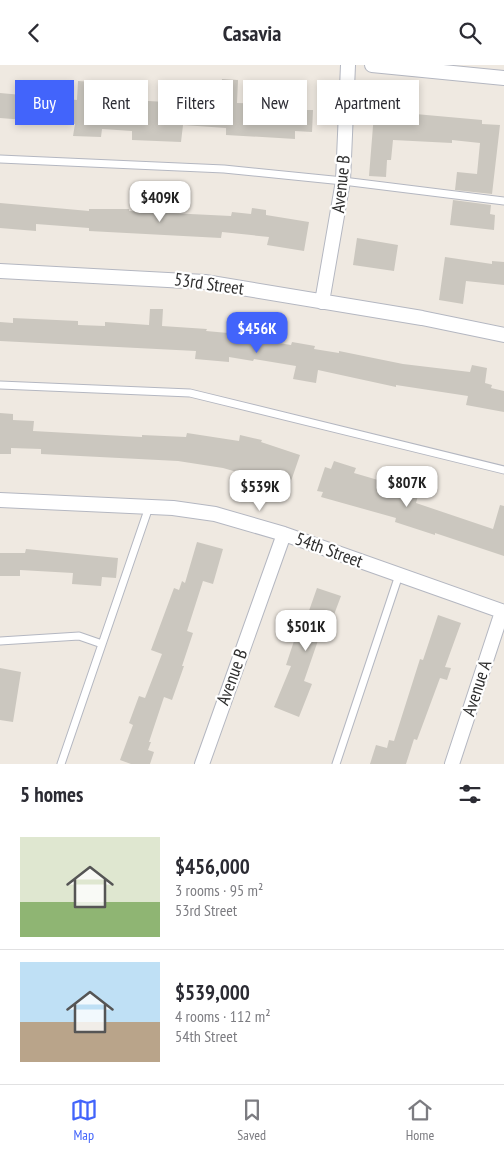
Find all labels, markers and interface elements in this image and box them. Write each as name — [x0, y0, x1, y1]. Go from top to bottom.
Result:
icon: back — [20, 19, 48, 47]
text: Casavia — [223, 19, 281, 47]
icon: search — [456, 19, 484, 47]
chip: Buy — [15, 80, 74, 125]
chip: Rent — [84, 80, 148, 125]
chip: Filters — [158, 80, 233, 125]
chip: New — [243, 80, 307, 125]
chip: Apartment — [317, 80, 419, 125]
street label: Avenue B — [326, 154, 355, 214]
pin: $409K — [125, 181, 195, 223]
text: $409K — [141, 187, 179, 207]
street label: 53rd Street — [173, 267, 245, 300]
pin: $456K — [222, 311, 292, 354]
text: $456K — [238, 318, 276, 338]
pin: $807K — [372, 465, 442, 508]
pin: $539K — [225, 469, 295, 512]
text: $807K — [388, 472, 426, 492]
text: $539K — [241, 476, 279, 496]
street label: 54th Street — [292, 527, 366, 572]
pin: $501K — [271, 609, 341, 652]
text: $501K — [287, 616, 325, 636]
street label: Avenue B — [211, 646, 252, 708]
street label: Avenue A — [457, 657, 496, 719]
icon: filters — [456, 780, 484, 808]
text: 5 homes — [20, 781, 83, 808]
text: $456,000 — [175, 853, 250, 880]
icon: home — [60, 857, 120, 917]
text: 3 rooms · 95 m² — [175, 880, 263, 900]
text: 53rd Street — [175, 900, 237, 920]
text: $539,000 — [175, 979, 250, 1006]
icon: home — [60, 982, 120, 1042]
text: 4 rooms · 112 m² — [175, 1006, 271, 1026]
text: 54th Street — [175, 1026, 237, 1046]
tab: Map — [70, 1096, 98, 1144]
tab: Saved — [237, 1096, 266, 1144]
tab: Home — [406, 1096, 434, 1144]

